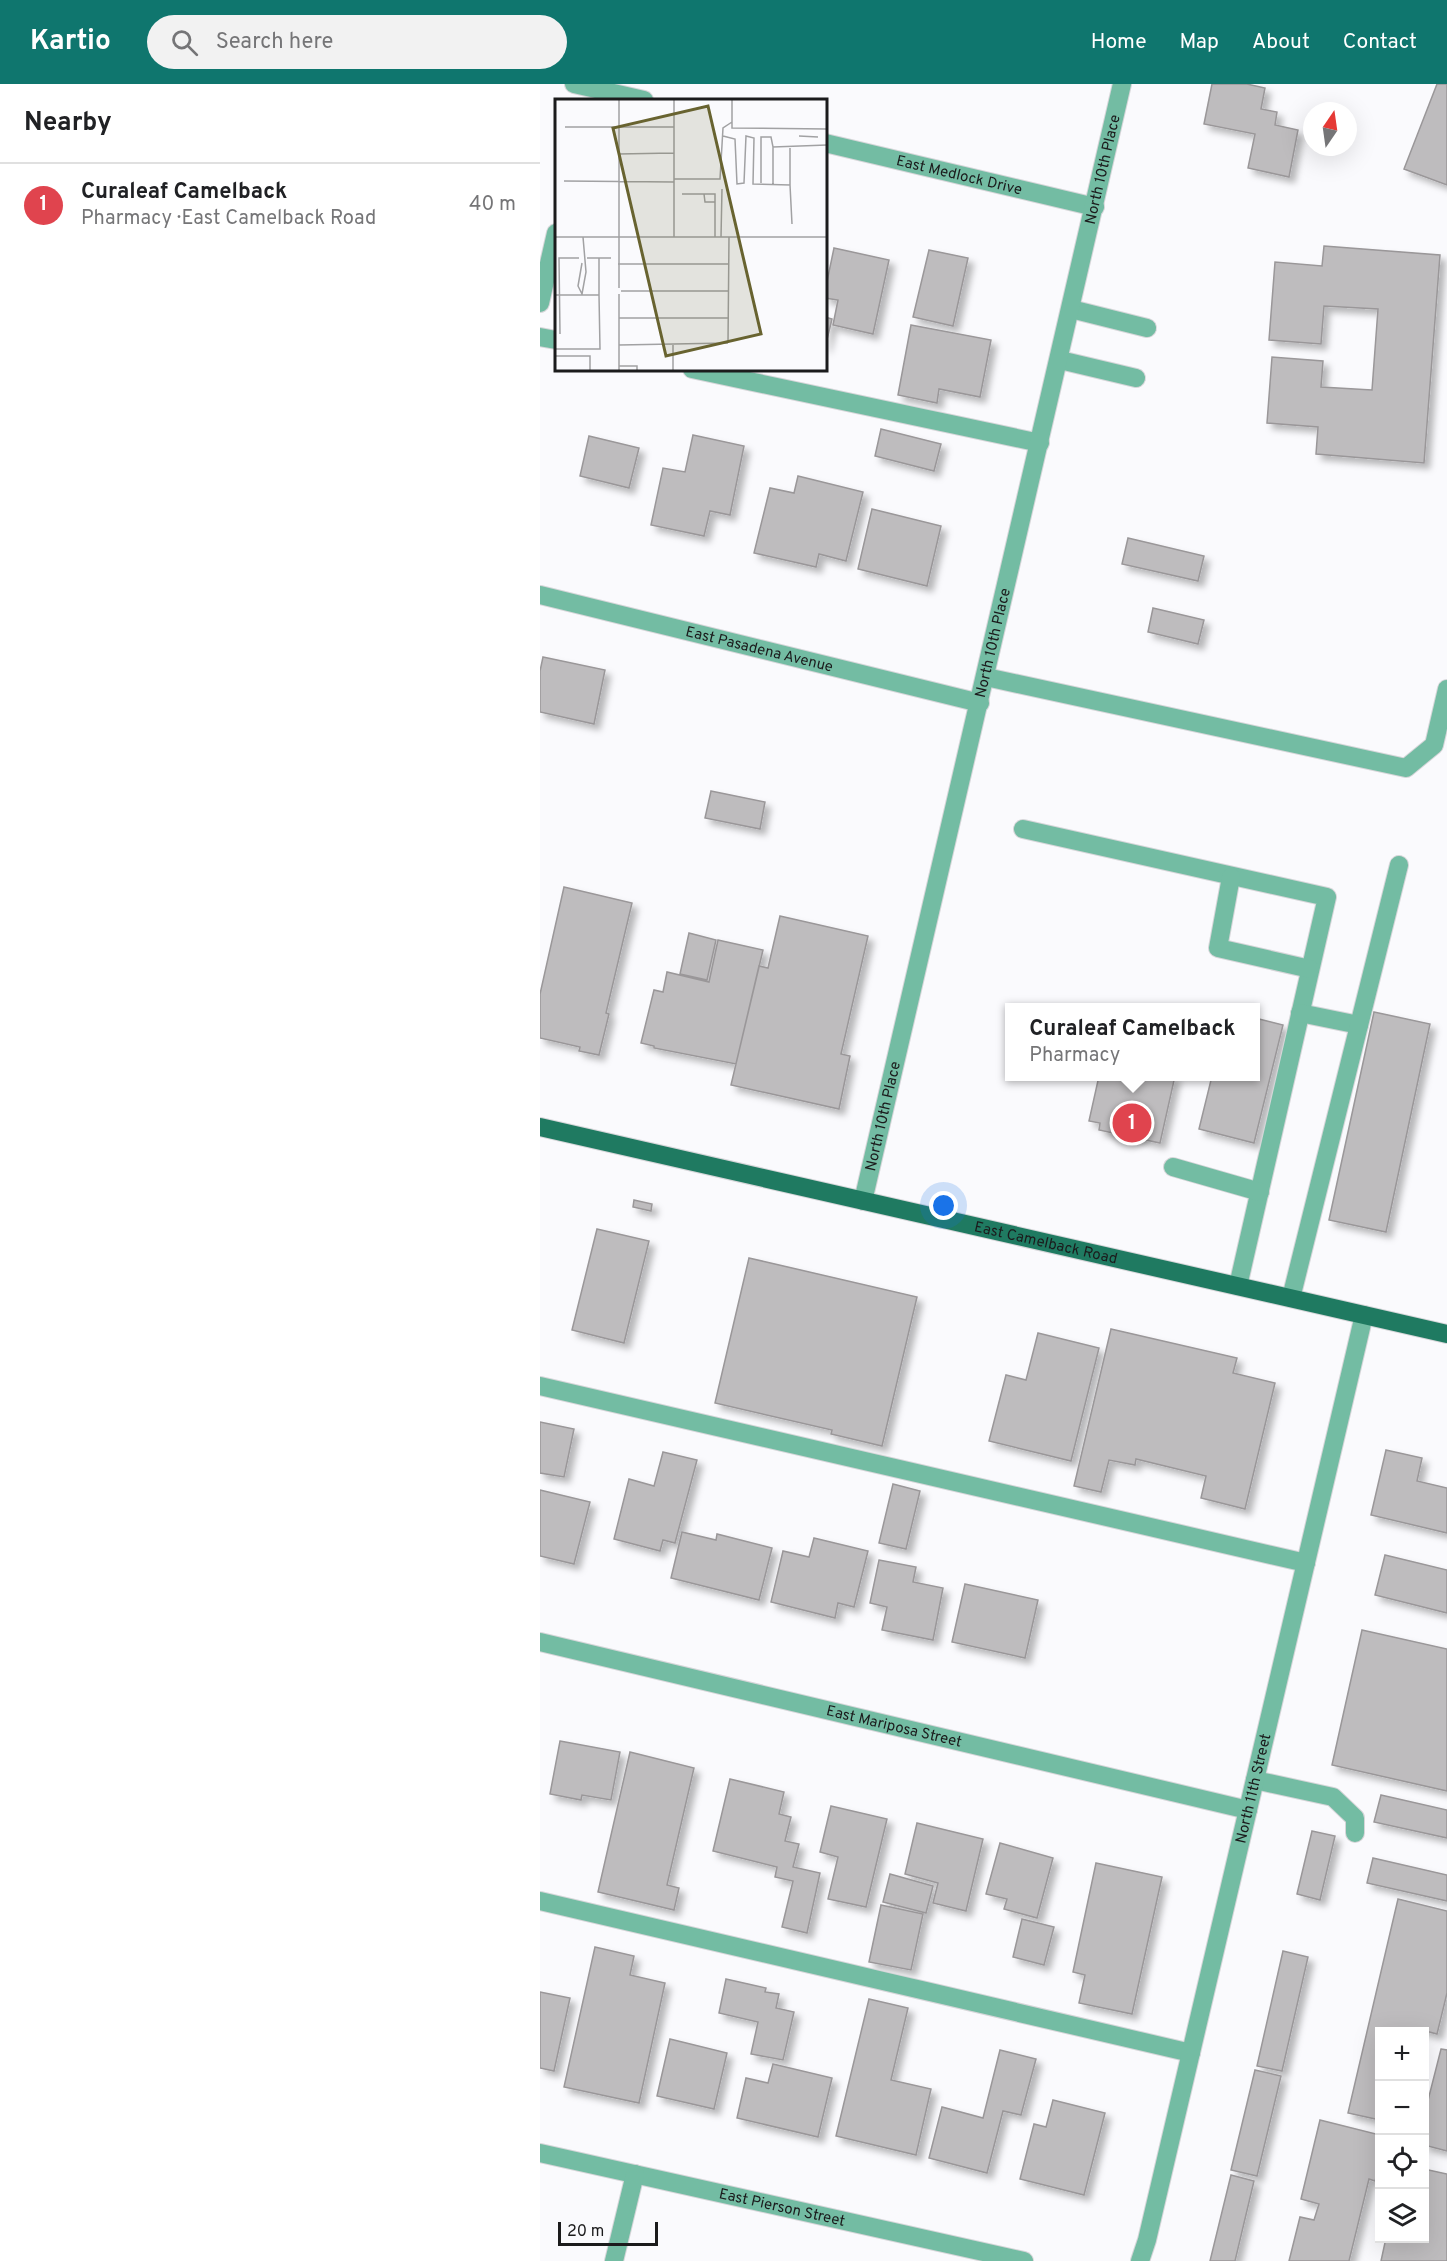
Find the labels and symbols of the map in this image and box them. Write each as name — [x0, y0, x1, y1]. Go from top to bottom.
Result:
inset map — [555, 99, 826, 370]
north arrow — [1303, 102, 1357, 156]
street label: North 10th Place — [1082, 113, 1126, 227]
street label: East Medlock Drive — [894, 152, 1024, 200]
street label: North 10th Place — [972, 586, 1016, 700]
street label: East Pasadena Avenue — [683, 623, 835, 678]
street label: North 10th Place — [862, 1060, 906, 1173]
pin: 1 — [1112, 1100, 1152, 1146]
your location — [929, 1191, 958, 1220]
street label: East Camelback Road — [972, 1218, 1119, 1269]
street label: East Mariposa Street — [824, 1702, 964, 1753]
street label: North 11th Street — [1232, 1732, 1276, 1846]
street label: East Pierson Street — [717, 2185, 847, 2232]
scale bar — [558, 2219, 658, 2246]

